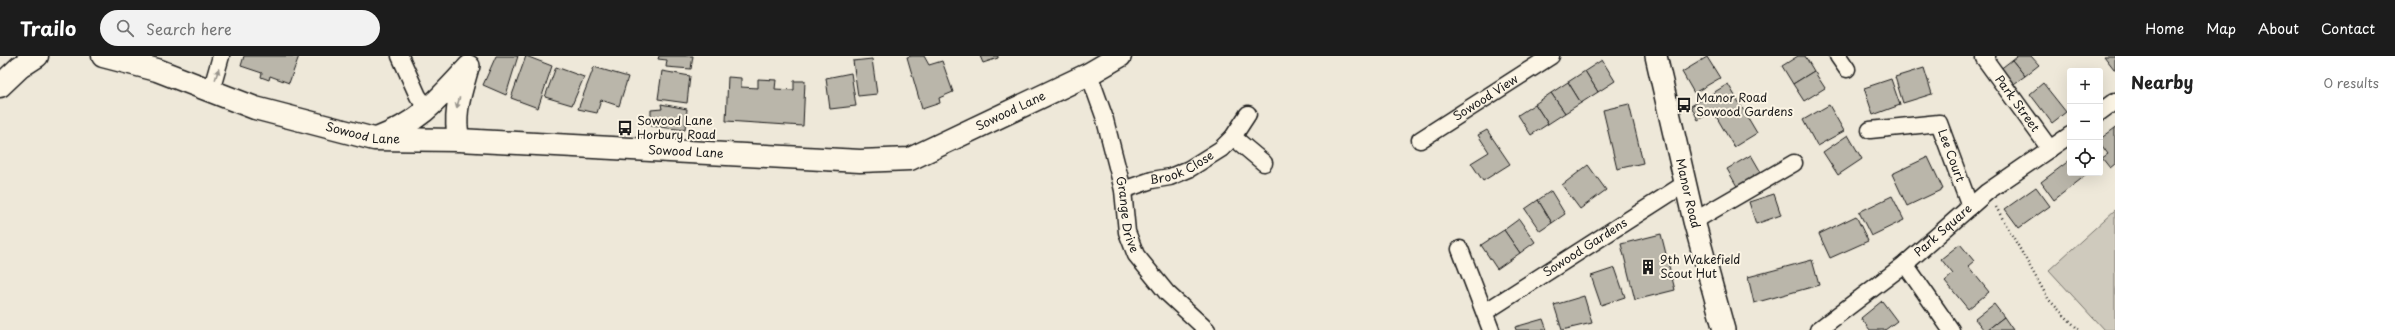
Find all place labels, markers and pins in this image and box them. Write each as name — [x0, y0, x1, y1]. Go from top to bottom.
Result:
place label: Manor Road Sowood Gardens — [1696, 88, 1794, 120]
bus stop icon: Manor Road Sowood Gardens — [1675, 96, 1693, 114]
place label: Sowood Lane Horbury Road — [637, 111, 716, 143]
bus stop icon: Sowood Lane Horbury Road — [616, 119, 634, 137]
place label: 9th Wakefield Scout Hut — [1660, 250, 1740, 282]
building icon: 9th Wakefield Scout Hut — [1639, 258, 1657, 276]

